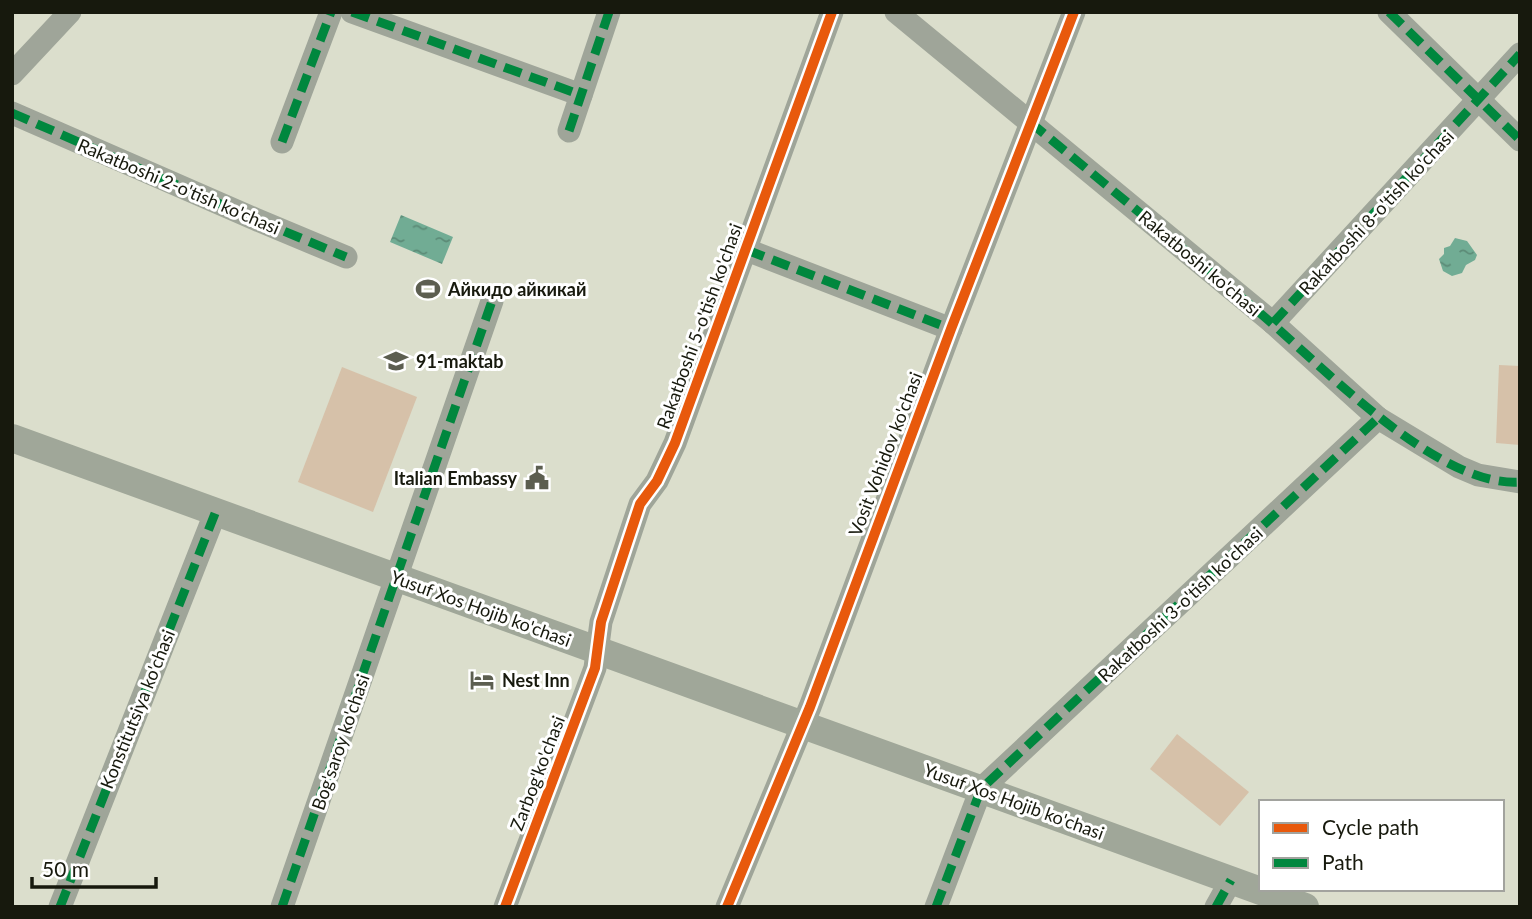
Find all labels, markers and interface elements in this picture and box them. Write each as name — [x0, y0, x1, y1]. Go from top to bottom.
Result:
street label: Rakatboshi 8-o'tish ko'chasi — [1294, 125, 1458, 299]
street label: Rakatboshi 2-o'tish ko'chasi — [75, 133, 283, 239]
street label: Rakatboshi ko'chasi — [1134, 205, 1266, 321]
street label: Rakatboshi 5-o'tish ko'chasi — [652, 220, 746, 432]
sports icon: Айкидо айкикай — [414, 275, 442, 303]
place label: Айкидо айкикай — [447, 278, 586, 300]
school or university icon: 91-maktab — [382, 347, 410, 375]
place label: 91-maktab — [416, 350, 503, 372]
street label: Vosit Vohidov ko'chasi — [844, 369, 926, 539]
public building icon: Italian Embassy — [523, 464, 551, 492]
place label: Italian Embassy — [394, 467, 517, 489]
street label: Rakatboshi 3-o'tish ko'chasi — [1093, 522, 1267, 686]
street label: Yusuf Xos Hojib ko'chasi — [388, 565, 574, 651]
street label: Konstitutsiya ko'chasi — [95, 626, 179, 792]
hotel icon: Nest Inn — [468, 666, 496, 694]
place label: Nest Inn — [502, 669, 570, 691]
street label: Bog'saroy ko'chasi — [306, 671, 374, 813]
street label: Zarbog'ko'chasi — [505, 713, 569, 833]
street label: Yusuf Xos Hojib ko'chasi — [921, 758, 1107, 844]
legend — [1259, 800, 1504, 891]
text: Cycle path — [1322, 814, 1419, 839]
scale bar — [32, 846, 156, 890]
text: Path — [1322, 849, 1364, 874]
text: 50 m — [42, 856, 89, 881]

